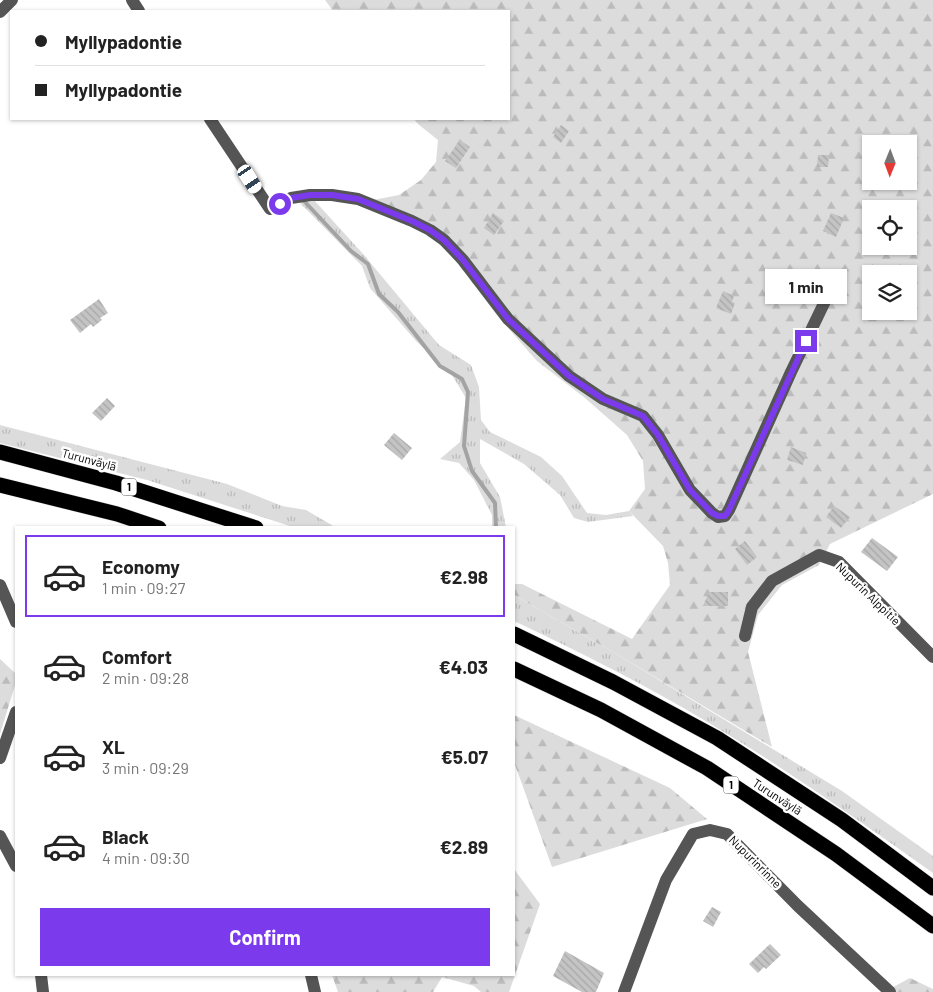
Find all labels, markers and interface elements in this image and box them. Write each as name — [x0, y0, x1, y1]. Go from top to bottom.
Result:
text: Myllypadontie — [65, 30, 182, 53]
text: Myllypadontie — [65, 78, 182, 101]
north arrow — [862, 135, 918, 190]
map controls — [862, 135, 917, 320]
car — [235, 162, 264, 196]
route start — [269, 193, 291, 215]
button: locate — [862, 200, 917, 255]
button: layers — [862, 265, 917, 320]
callout: 1 min — [765, 268, 847, 304]
text: 1 min — [788, 277, 824, 296]
route end — [795, 330, 817, 352]
street label: Turunväylä — [60, 445, 118, 473]
road number: 1 — [122, 478, 136, 496]
icon: car — [42, 554, 87, 599]
text: Economy — [102, 555, 180, 578]
street label: Nupurin Alppitie — [834, 559, 904, 628]
text: €2.98 — [440, 565, 488, 588]
text: 1 min · 09:27 — [102, 578, 185, 597]
icon: car — [42, 644, 87, 689]
text: Comfort — [102, 645, 172, 668]
text: €4.03 — [439, 655, 488, 678]
text: 2 min · 09:28 — [102, 668, 189, 687]
icon: car — [42, 734, 87, 779]
text: XL — [102, 735, 125, 758]
text: €5.07 — [441, 745, 488, 768]
text: 3 min · 09:29 — [102, 758, 189, 777]
street label: Turunväylä — [750, 775, 805, 817]
road number: 1 — [724, 776, 738, 794]
icon: car — [42, 824, 87, 869]
text: Black — [102, 825, 149, 848]
street label: Nupurinrinne — [727, 832, 785, 890]
text: €2.89 — [440, 835, 488, 858]
text: 4 min · 09:30 — [102, 848, 190, 867]
button: Confirm — [40, 908, 490, 966]

